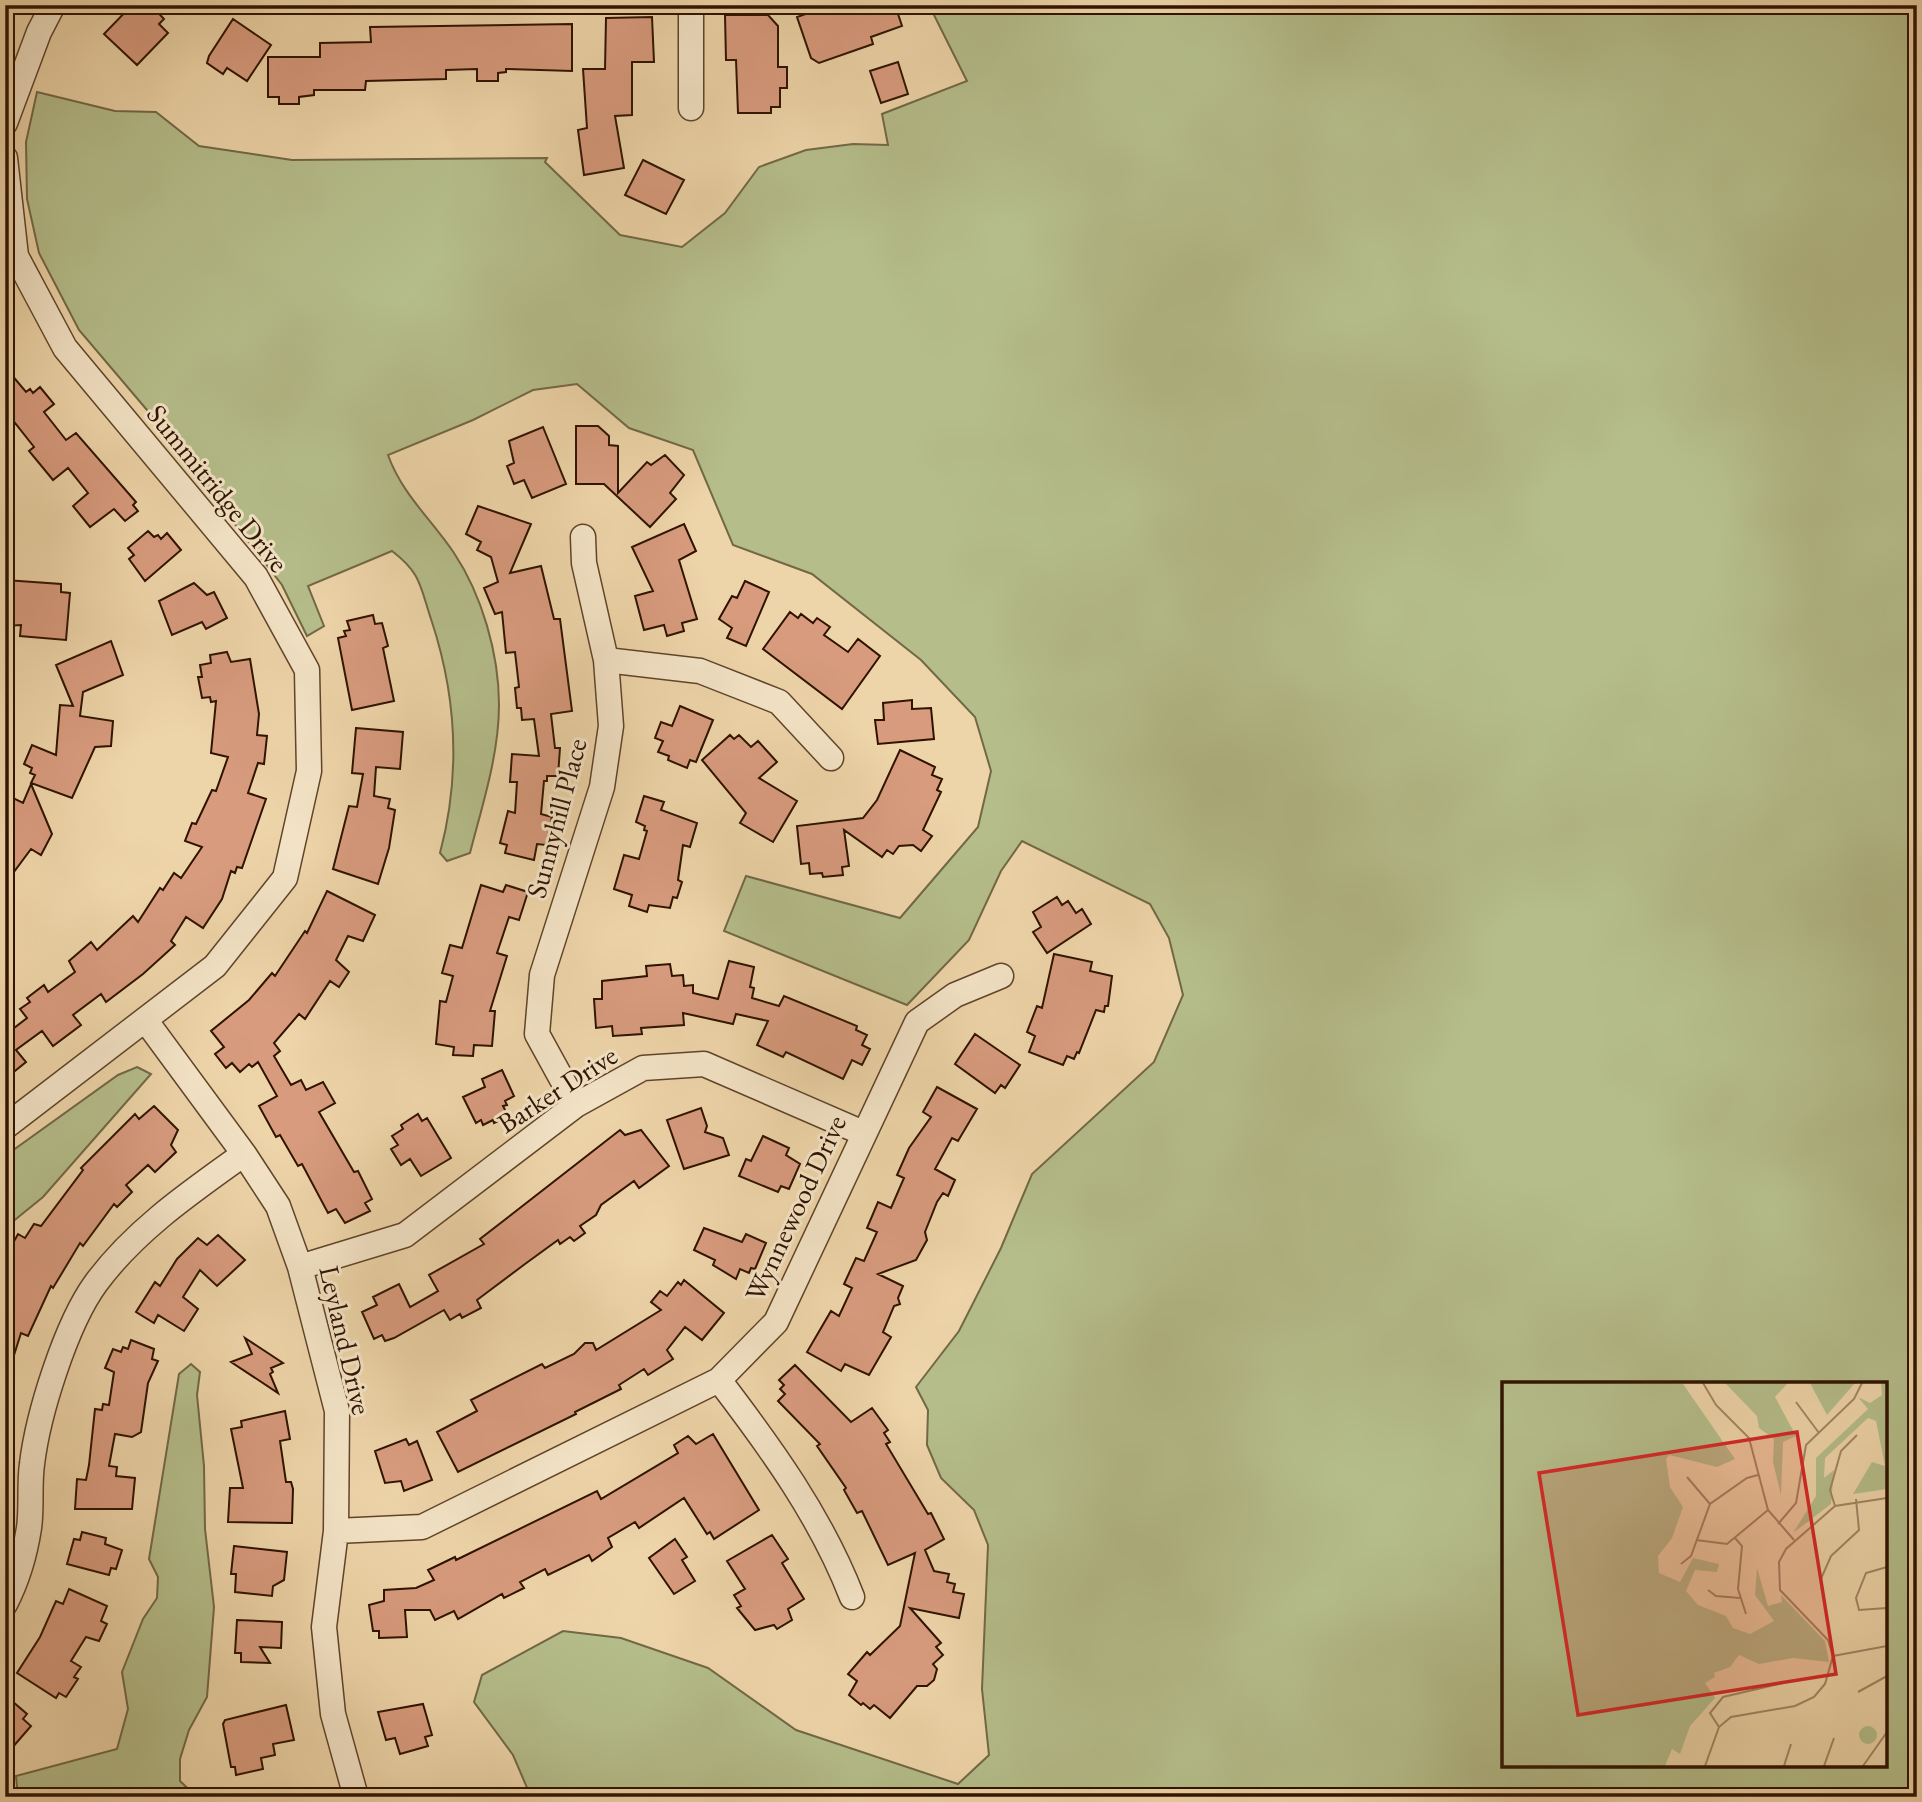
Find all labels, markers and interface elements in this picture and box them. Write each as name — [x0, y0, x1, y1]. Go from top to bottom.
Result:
street label: Summitridge Drive — [139, 397, 297, 579]
street label: Sunnyhill Place — [517, 734, 595, 902]
street label: Barker Drive — [490, 1037, 624, 1141]
street label: Wynnewood Drive — [736, 1109, 854, 1307]
street label: Leyland Drive — [311, 1262, 381, 1418]
inset map — [1502, 1382, 1887, 1767]

